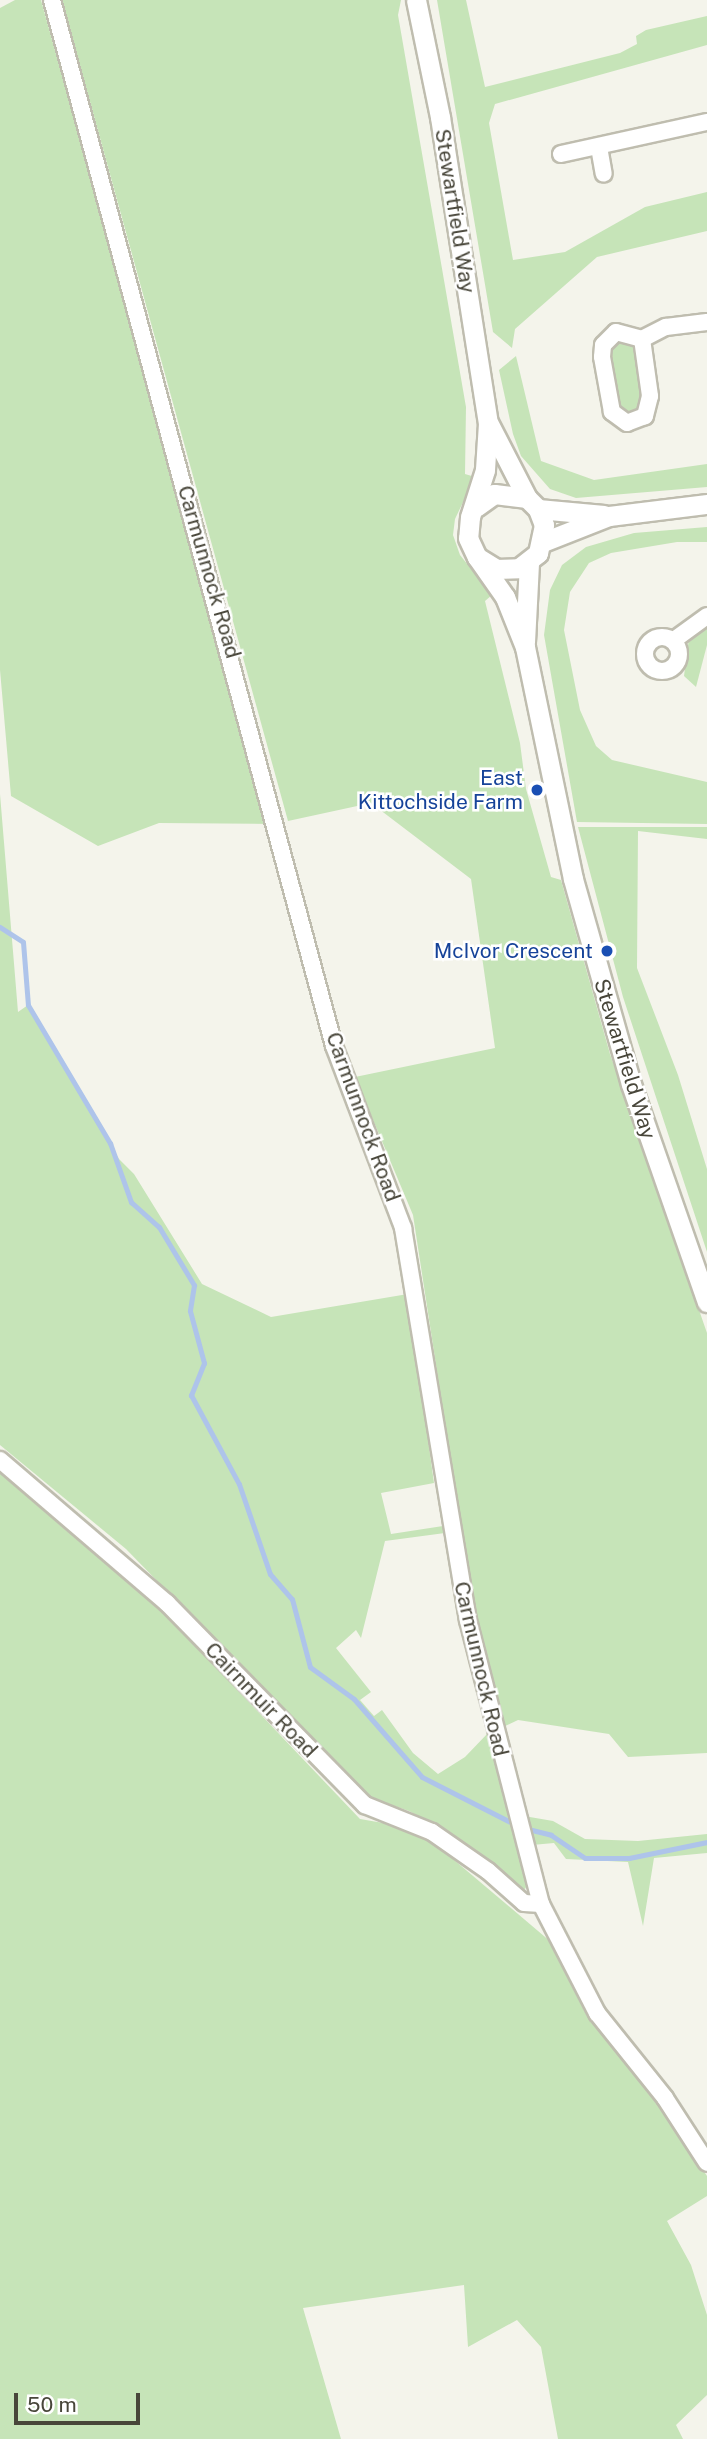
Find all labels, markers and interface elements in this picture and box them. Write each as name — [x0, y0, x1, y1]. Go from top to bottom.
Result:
street label: Stewartfield Way — [430, 127, 480, 295]
street label: Carmunnock Road — [172, 483, 246, 661]
place label: East Kittochside Farm — [358, 765, 523, 815]
marker: East Kittochside Farm — [529, 782, 545, 798]
place label: McIvor Crescent — [434, 938, 593, 964]
marker: McIvor Crescent — [599, 943, 615, 959]
street label: Stewartfield Way — [589, 976, 661, 1142]
street label: Carmunnock Road — [321, 1029, 405, 1205]
street label: Carmunnock Road — [449, 1579, 513, 1759]
street label: Cairnmuir Road — [200, 1637, 322, 1763]
scale bar — [18, 2380, 144, 2424]
text: 50 m — [27, 2392, 77, 2417]

